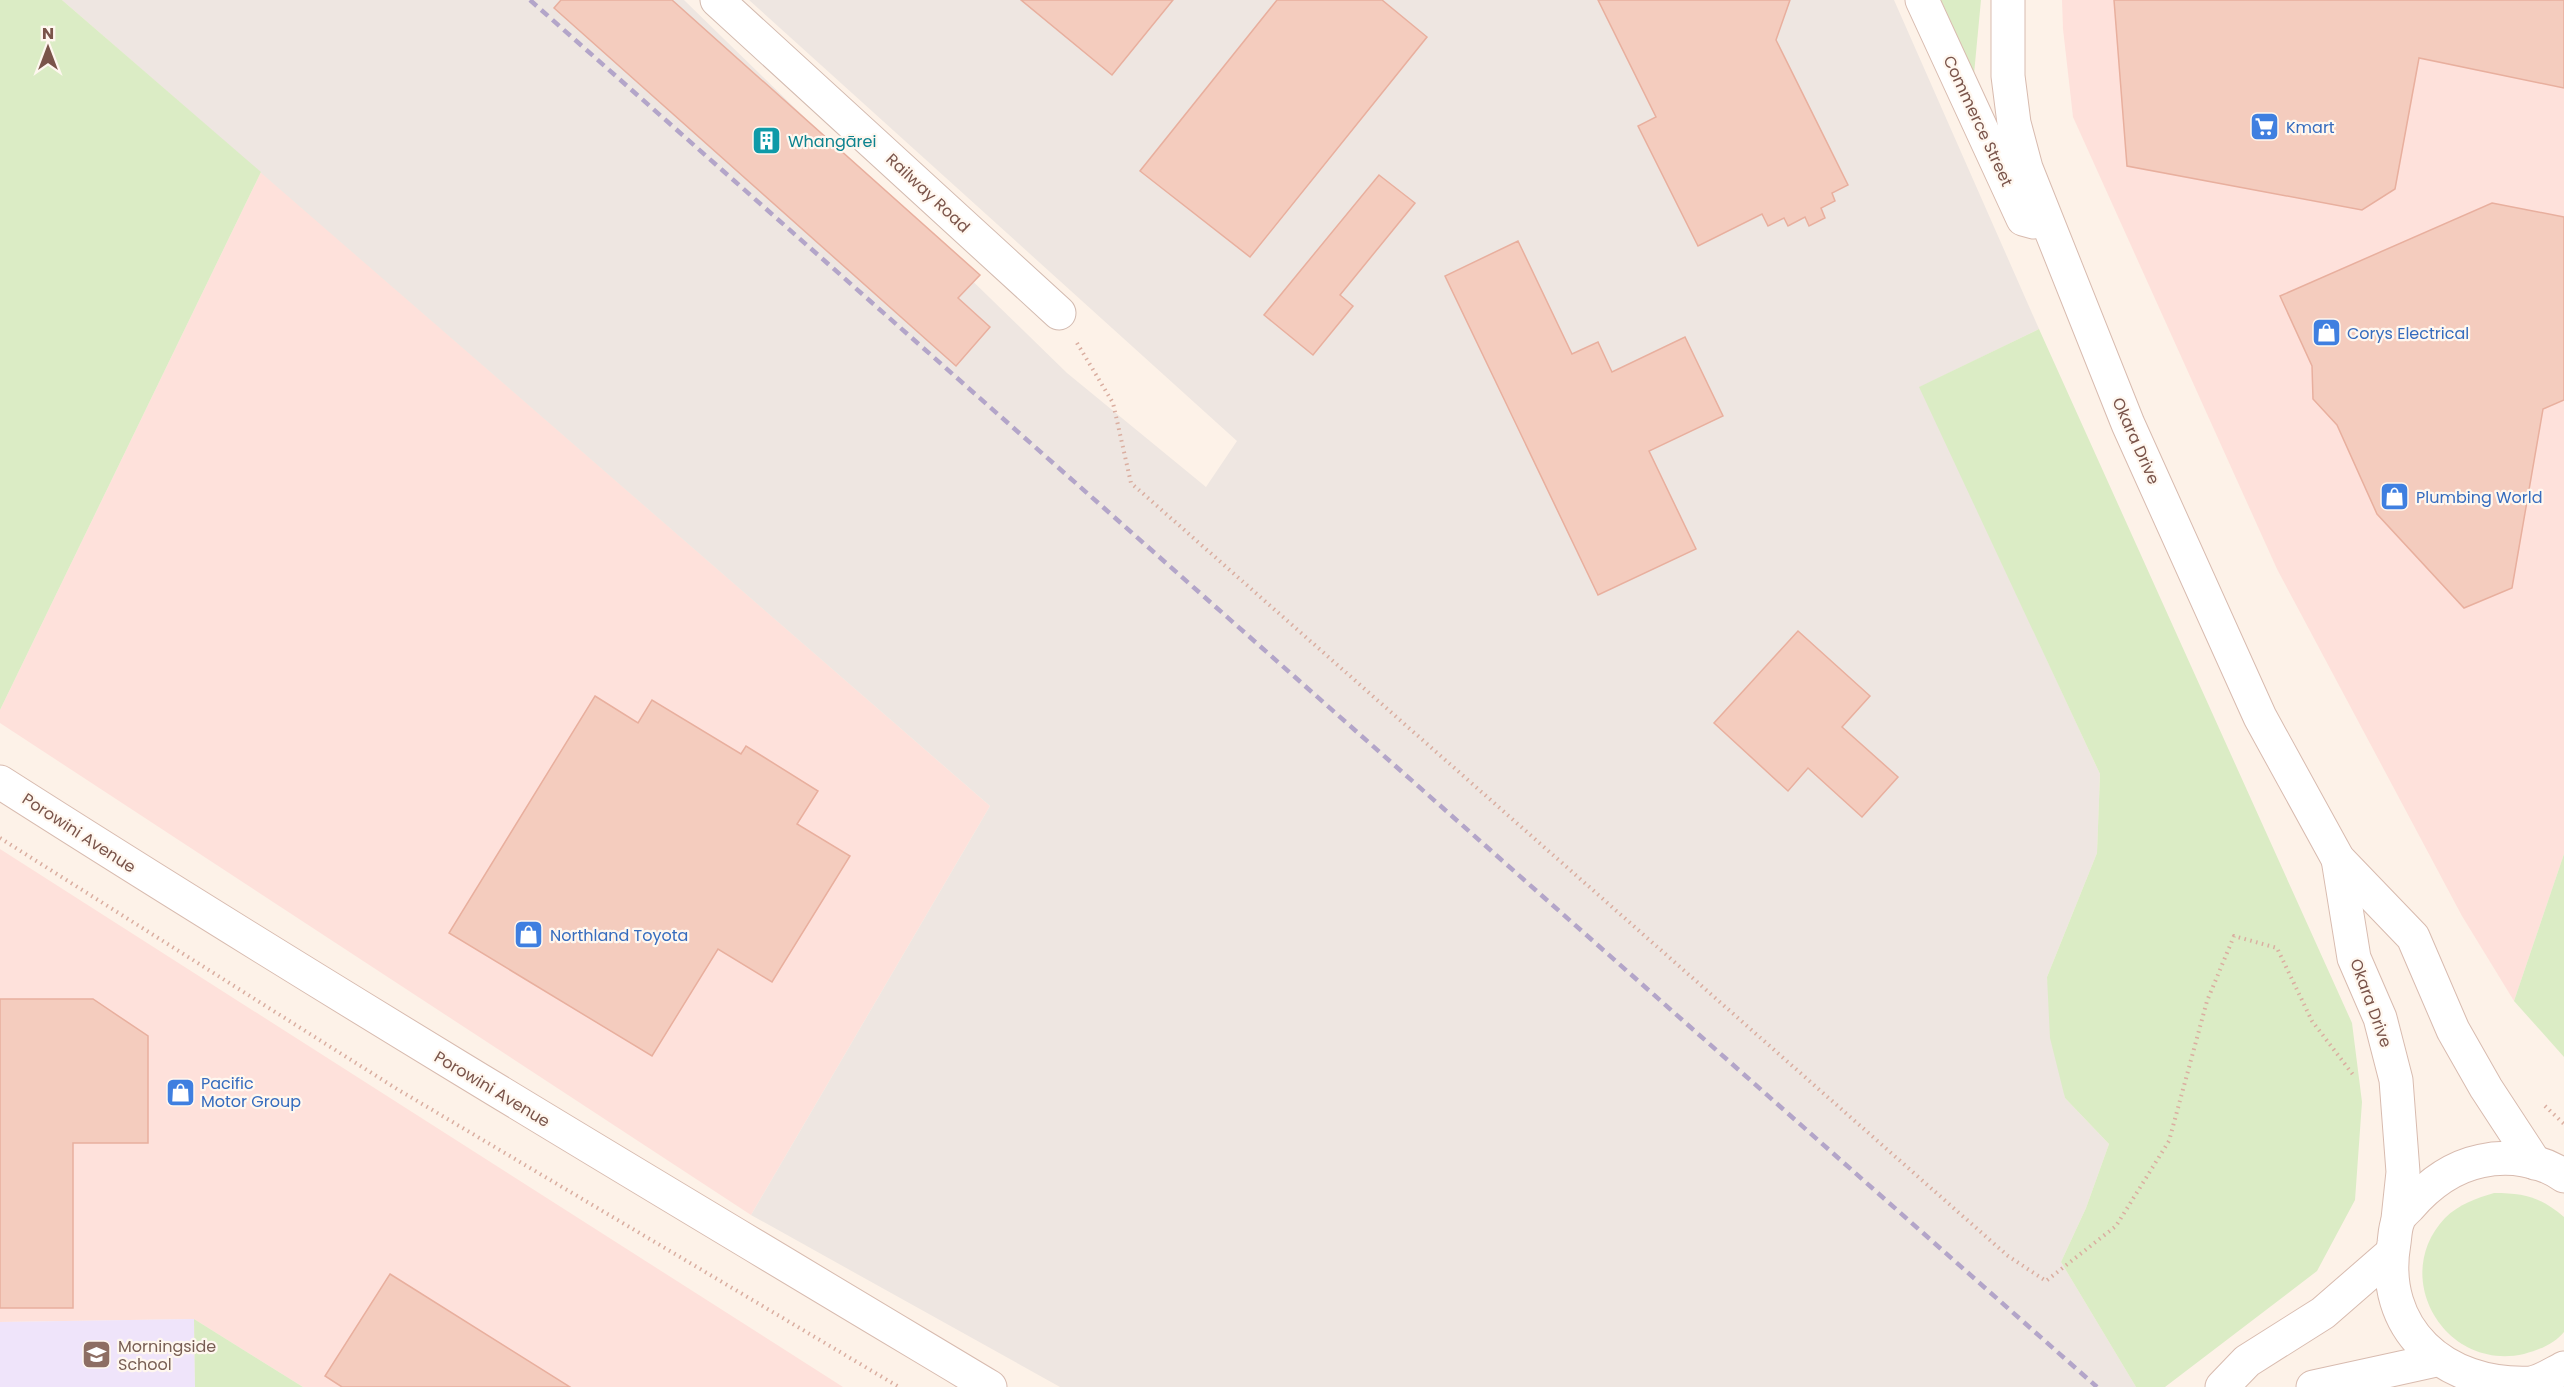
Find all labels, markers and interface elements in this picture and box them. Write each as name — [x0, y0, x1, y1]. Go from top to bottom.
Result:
north arrow — [18, 18, 78, 78]
text: N — [42, 22, 54, 45]
street label: Commerce Street — [1938, 52, 2019, 190]
supermarket icon: Kmart — [2249, 111, 2281, 143]
place label: Kmart — [2286, 116, 2335, 139]
building icon: Whangārei — [751, 125, 783, 157]
place label: Whangārei — [788, 130, 876, 153]
street label: Railway Road — [881, 148, 975, 238]
shop icon: Corys Electrical — [2310, 317, 2342, 349]
place label: Corys Electrical — [2347, 322, 2469, 345]
street label: Okara Drive — [2107, 394, 2165, 488]
shop icon: Plumbing World — [2379, 481, 2411, 513]
place label: Plumbing World — [2416, 486, 2543, 509]
street label: Porowini Avenue — [18, 788, 140, 878]
shop icon: Northland Toyota — [513, 919, 545, 951]
place label: Northland Toyota — [550, 924, 688, 947]
street label: Okara Drive — [2344, 955, 2398, 1051]
street label: Porowini Avenue — [430, 1045, 554, 1133]
place label: Pacific Motor Group — [201, 1072, 301, 1113]
shop icon: Pacific Motor Group — [164, 1076, 196, 1108]
place label: Morningside School — [118, 1335, 216, 1376]
school or university icon: Morningside School — [81, 1339, 113, 1371]

